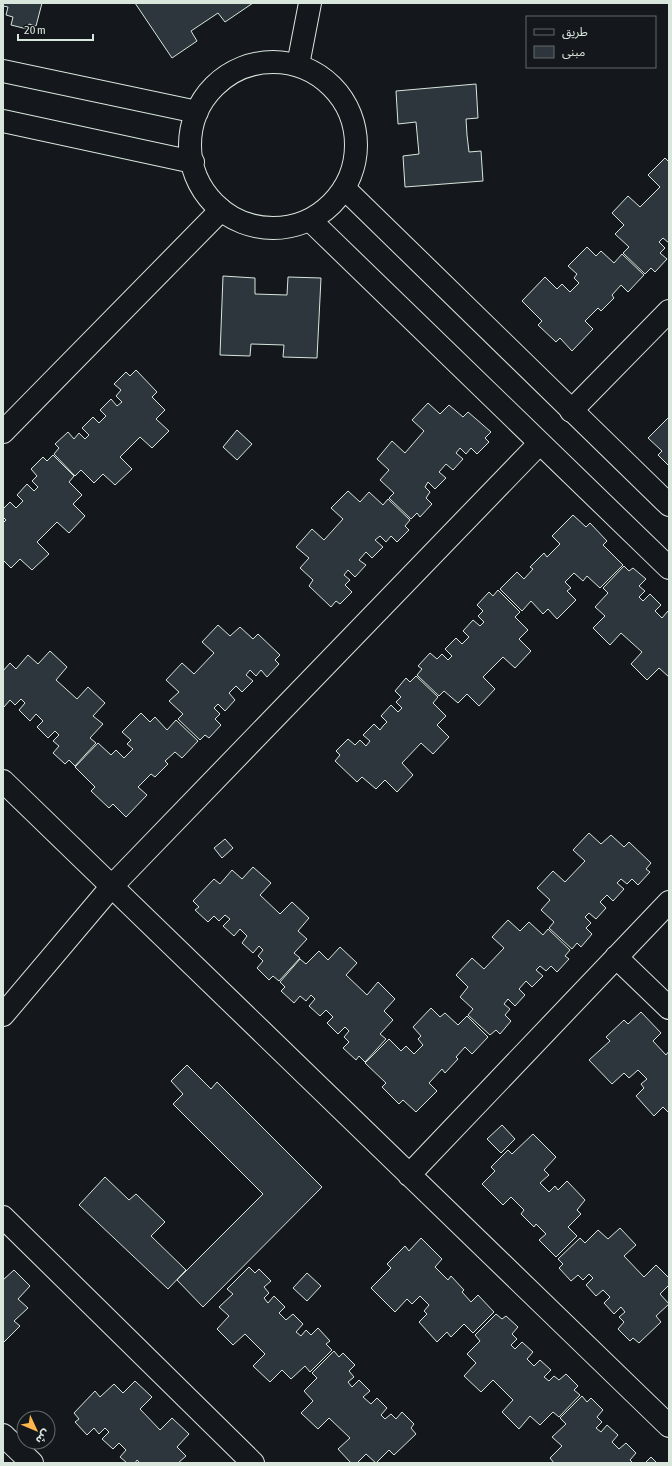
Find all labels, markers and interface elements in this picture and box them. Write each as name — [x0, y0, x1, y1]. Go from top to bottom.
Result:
scale bar — [18, 16, 93, 42]
legend — [526, 16, 656, 68]
text: 20 m — [24, 23, 46, 37]
text: طريق — [562, 25, 588, 40]
text: مبنى — [562, 45, 585, 59]
north arrow — [16, 1410, 56, 1450]
text: ش — [33, 1427, 53, 1447]

